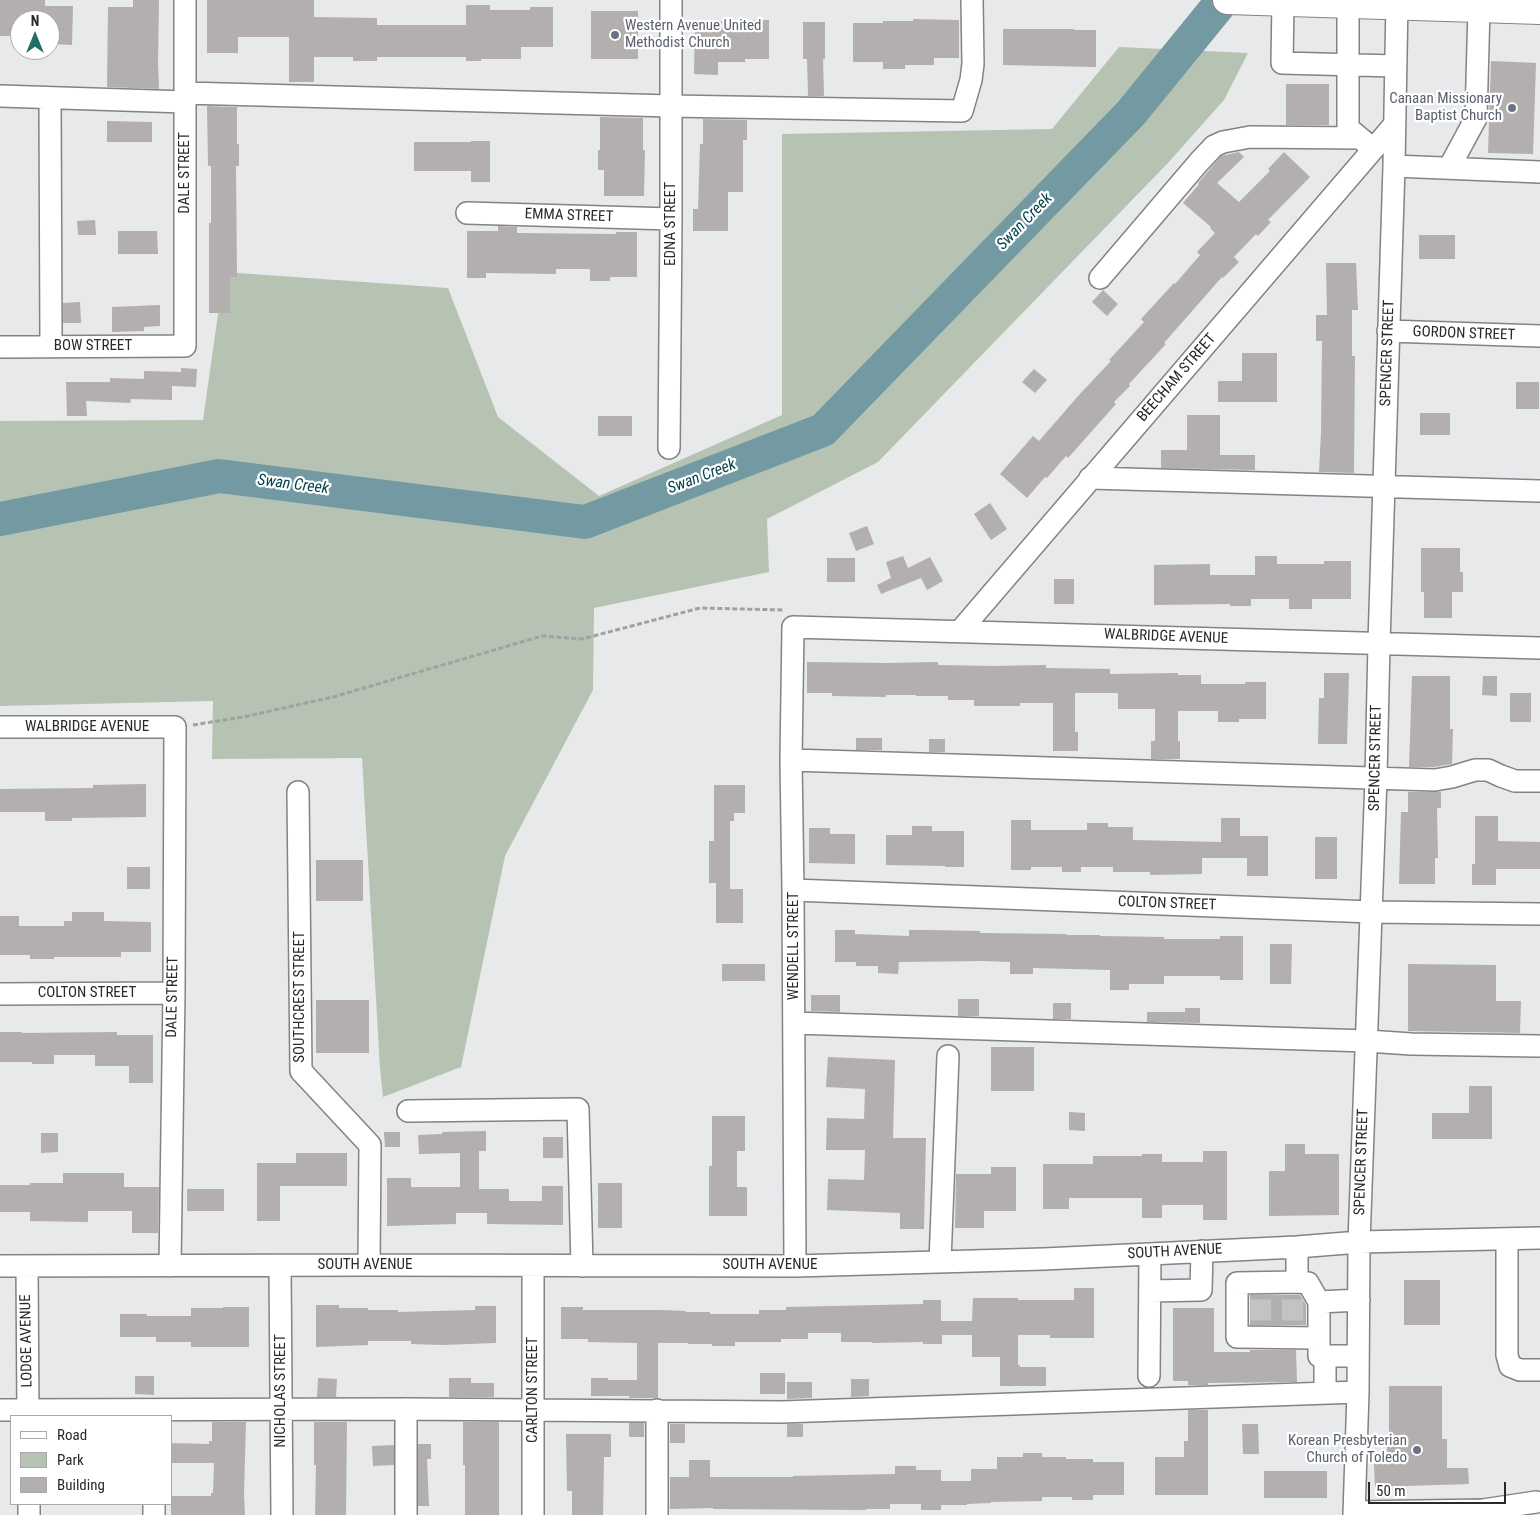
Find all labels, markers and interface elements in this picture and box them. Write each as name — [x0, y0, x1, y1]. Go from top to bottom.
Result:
north arrow — [10, 10, 60, 60]
text: N — [31, 13, 39, 29]
place label: Western Avenue United Methodist Church — [625, 17, 761, 52]
marker: Western Avenue United Methodist Church — [609, 29, 621, 41]
place label: Canaan Missionary Baptist Church — [1389, 90, 1502, 125]
marker: Canaan Missionary Baptist Church — [1506, 102, 1518, 114]
street label: DALE STREET — [176, 132, 194, 214]
street label: EDNA STREET — [662, 182, 680, 266]
water label: Swan Creek — [993, 190, 1057, 254]
street label: EMMA STREET — [524, 205, 614, 227]
street label: SPENCER STREET — [1377, 299, 1399, 407]
street label: GORDON STREET — [1412, 323, 1516, 345]
street label: BEECHAM STREET — [1134, 330, 1220, 426]
street label: BOW STREET — [54, 337, 132, 355]
water label: Swan Creek — [665, 455, 739, 499]
water label: Swan Creek — [256, 471, 330, 499]
street label: WALBRIDGE AVENUE — [1104, 626, 1228, 648]
street label: SPENCER STREET — [1366, 705, 1386, 811]
street label: WALBRIDGE AVENUE — [25, 718, 149, 736]
street label: WENDELL STREET — [785, 892, 803, 1000]
street label: COLTON STREET — [1118, 893, 1216, 915]
street label: SOUTHCREST STREET — [291, 931, 309, 1063]
street label: DALE STREET — [163, 956, 183, 1038]
street label: COLTON STREET — [38, 984, 136, 1002]
street label: SPENCER STREET — [1351, 1108, 1373, 1216]
street label: SOUTH AVENUE — [1127, 1241, 1223, 1263]
street label: SOUTH AVENUE — [318, 1256, 412, 1274]
street label: SOUTH AVENUE — [723, 1256, 817, 1274]
street label: LODGE AVENUE — [17, 1294, 37, 1388]
street label: NICHOLAS STREET — [272, 1334, 290, 1448]
street label: CARLTON STREET — [524, 1337, 542, 1443]
legend — [10, 1415, 172, 1505]
text: Road — [57, 1426, 87, 1444]
place label: Korean Presbyterian Church of Toledo — [1288, 1432, 1407, 1467]
marker: Korean Presbyterian Church of Toledo — [1411, 1444, 1423, 1456]
text: Park — [57, 1451, 84, 1469]
scale bar — [1370, 1472, 1508, 1504]
text: Building — [57, 1476, 105, 1494]
text: 50 m — [1376, 1482, 1406, 1500]

